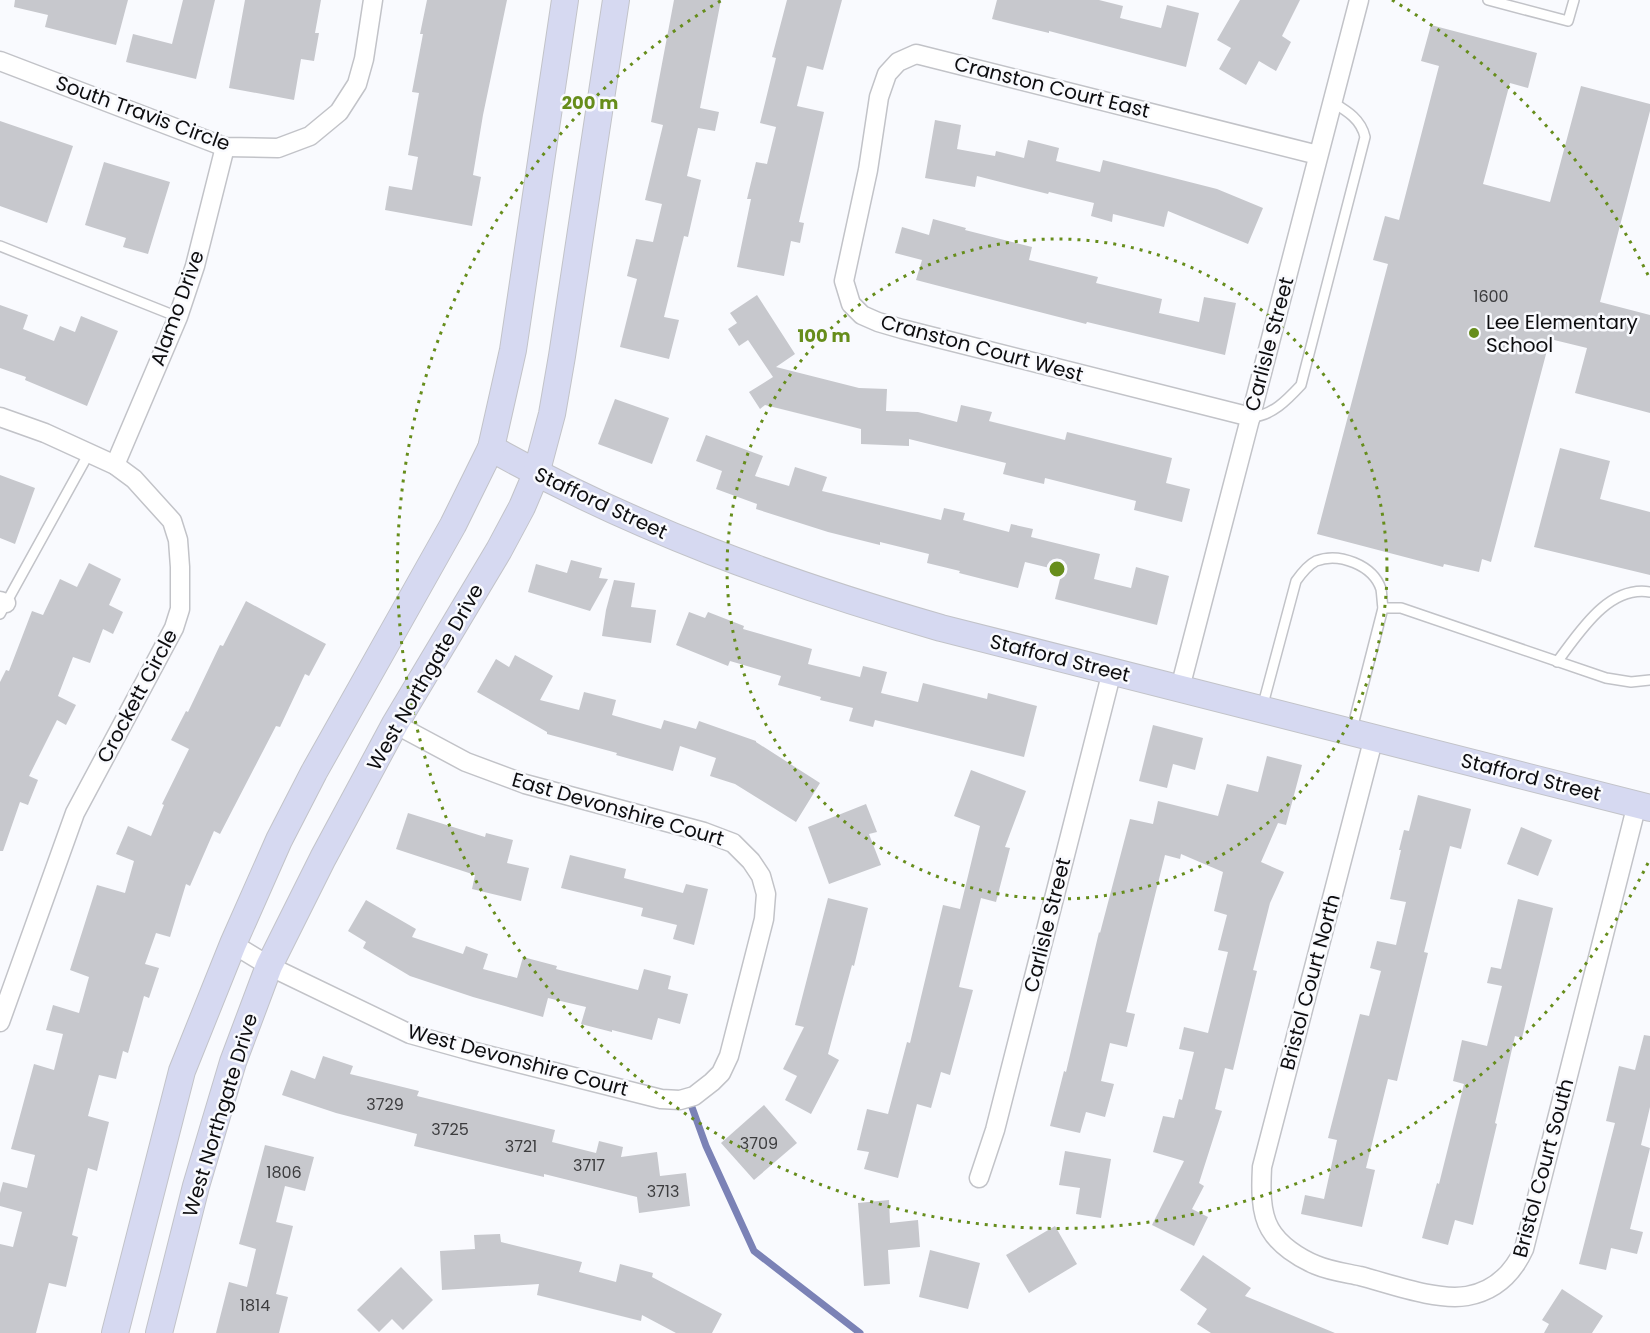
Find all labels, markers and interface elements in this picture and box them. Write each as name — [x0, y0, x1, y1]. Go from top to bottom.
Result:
street label: Cranston Court East — [951, 49, 1153, 125]
street label: South Travis Circle — [52, 68, 234, 158]
text: 200 m — [562, 90, 618, 115]
street label: Alamo Drive — [143, 246, 211, 370]
street label: Carlisle Street — [1238, 274, 1300, 414]
house number: 1600 — [1473, 285, 1509, 308]
street label: Cranston Court West — [878, 307, 1086, 389]
place label: Lee Elementary School — [1486, 308, 1638, 359]
text: 100 m — [797, 323, 851, 348]
marker: Lee Elementary School — [1467, 326, 1481, 340]
street label: Stafford Street — [530, 460, 672, 546]
centre of rings — [1047, 559, 1067, 579]
street label: West Northgate Drive — [360, 578, 490, 776]
street label: Crockett Circle — [90, 624, 184, 768]
street label: Stafford Street — [987, 627, 1133, 689]
street label: Stafford Street — [1458, 746, 1604, 808]
street label: East Devonshire Court — [509, 765, 727, 853]
street label: Carlisle Street — [1017, 855, 1077, 995]
street label: Bristol Court North — [1273, 891, 1347, 1073]
street label: West Northgate Drive — [176, 1010, 264, 1220]
street label: West Devonshire Court — [405, 1017, 631, 1103]
street label: Bristol Court South — [1506, 1076, 1580, 1260]
house number: 3729 — [366, 1093, 404, 1116]
house number: 3725 — [431, 1118, 469, 1141]
house number: 3709 — [740, 1132, 778, 1155]
house number: 3721 — [505, 1135, 537, 1158]
house number: 3717 — [573, 1154, 605, 1177]
house number: 1806 — [266, 1161, 302, 1184]
house number: 3713 — [647, 1180, 679, 1203]
house number: 1814 — [240, 1294, 270, 1317]

